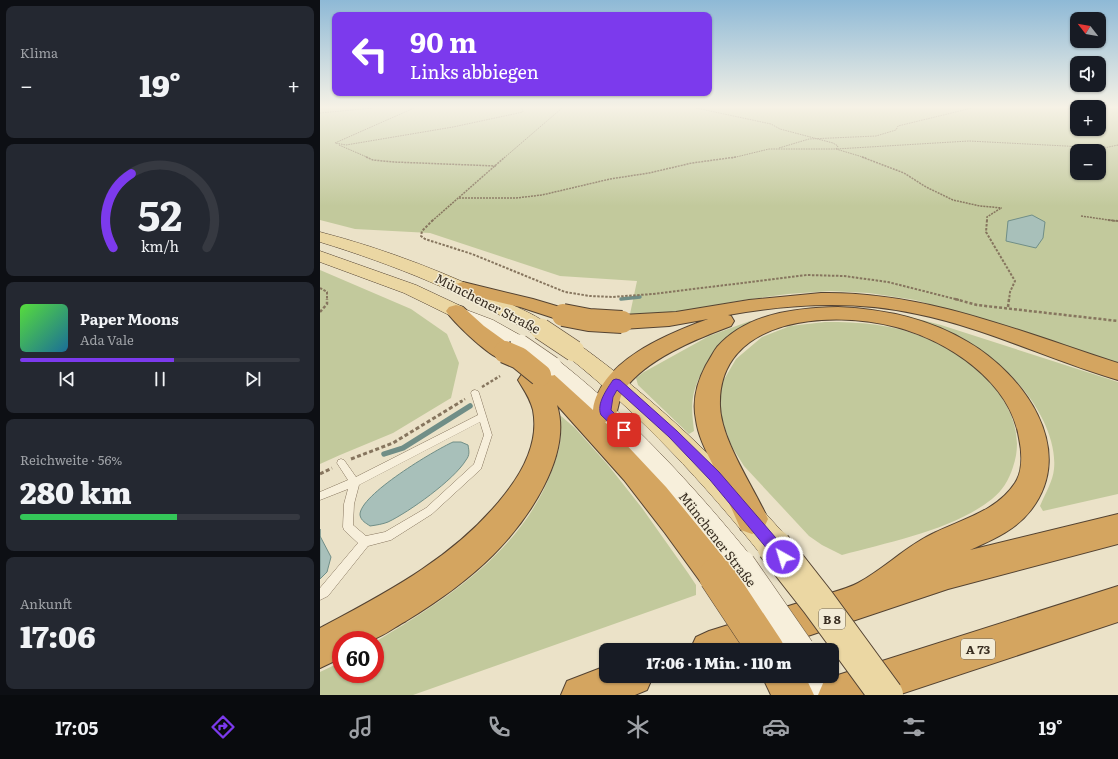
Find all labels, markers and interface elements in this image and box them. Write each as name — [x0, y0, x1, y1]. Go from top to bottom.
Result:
north arrow — [1070, 12, 1106, 48]
map controls — [1070, 12, 1106, 180]
text: 90 m — [410, 20, 477, 62]
icon: left — [344, 28, 396, 80]
text: Klima — [20, 43, 58, 62]
button: sound — [1070, 56, 1106, 92]
text: Links abbiegen — [410, 58, 539, 85]
text: 19° — [139, 62, 181, 106]
text: − — [20, 68, 33, 101]
text: + — [287, 68, 300, 101]
button: + — [1070, 100, 1106, 136]
button: − — [1070, 144, 1106, 180]
text: 52 — [138, 181, 182, 243]
text: km/h — [141, 234, 180, 255]
street label: Münchener Straße — [432, 268, 544, 338]
text: Paper Moons — [80, 307, 179, 330]
text: Ada Vale — [80, 330, 134, 349]
icon: previous — [56, 368, 78, 390]
icon: pause — [149, 368, 171, 390]
icon: next — [242, 368, 264, 390]
pin — [607, 413, 641, 447]
icon: arrive — [613, 419, 635, 441]
text: Reichweite · 56% — [20, 450, 122, 469]
text: 280 km — [20, 469, 132, 513]
street label: Münchener Straße — [675, 487, 761, 591]
position arrow — [762, 536, 804, 578]
text: Ankunft — [20, 594, 72, 613]
road number: B 8 — [819, 609, 845, 629]
text: 17:06 — [20, 613, 96, 657]
speed limit sign: 60 — [332, 631, 384, 683]
road number: A 73 — [961, 639, 995, 659]
text: 17:06 · 1 Min. · 110 m — [646, 651, 792, 674]
icon: directions — [209, 713, 237, 741]
icon: music — [347, 713, 375, 741]
icon: phone — [485, 713, 513, 741]
icon: climate — [624, 713, 652, 741]
icon: car — [762, 713, 790, 741]
icon: filters — [900, 713, 928, 741]
text: 17:05 — [55, 714, 98, 741]
text: 19° — [1039, 714, 1063, 741]

